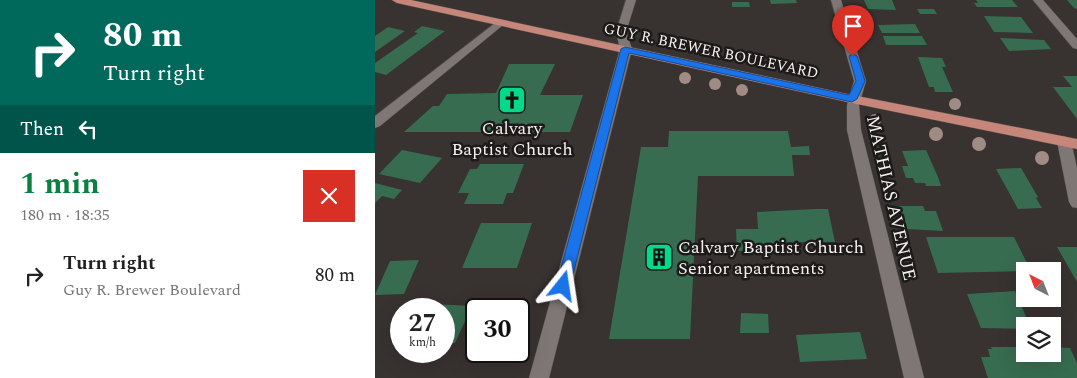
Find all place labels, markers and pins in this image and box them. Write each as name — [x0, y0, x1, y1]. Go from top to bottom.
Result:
pin — [832, 5, 874, 56]
church icon: Calvary Baptist Church — [497, 85, 527, 115]
place label: Calvary Baptist Church — [451, 115, 573, 163]
place label: Calvary Baptist Church Senior apartments — [678, 234, 864, 282]
building icon: Calvary Baptist Church Senior apartments — [644, 242, 674, 272]

